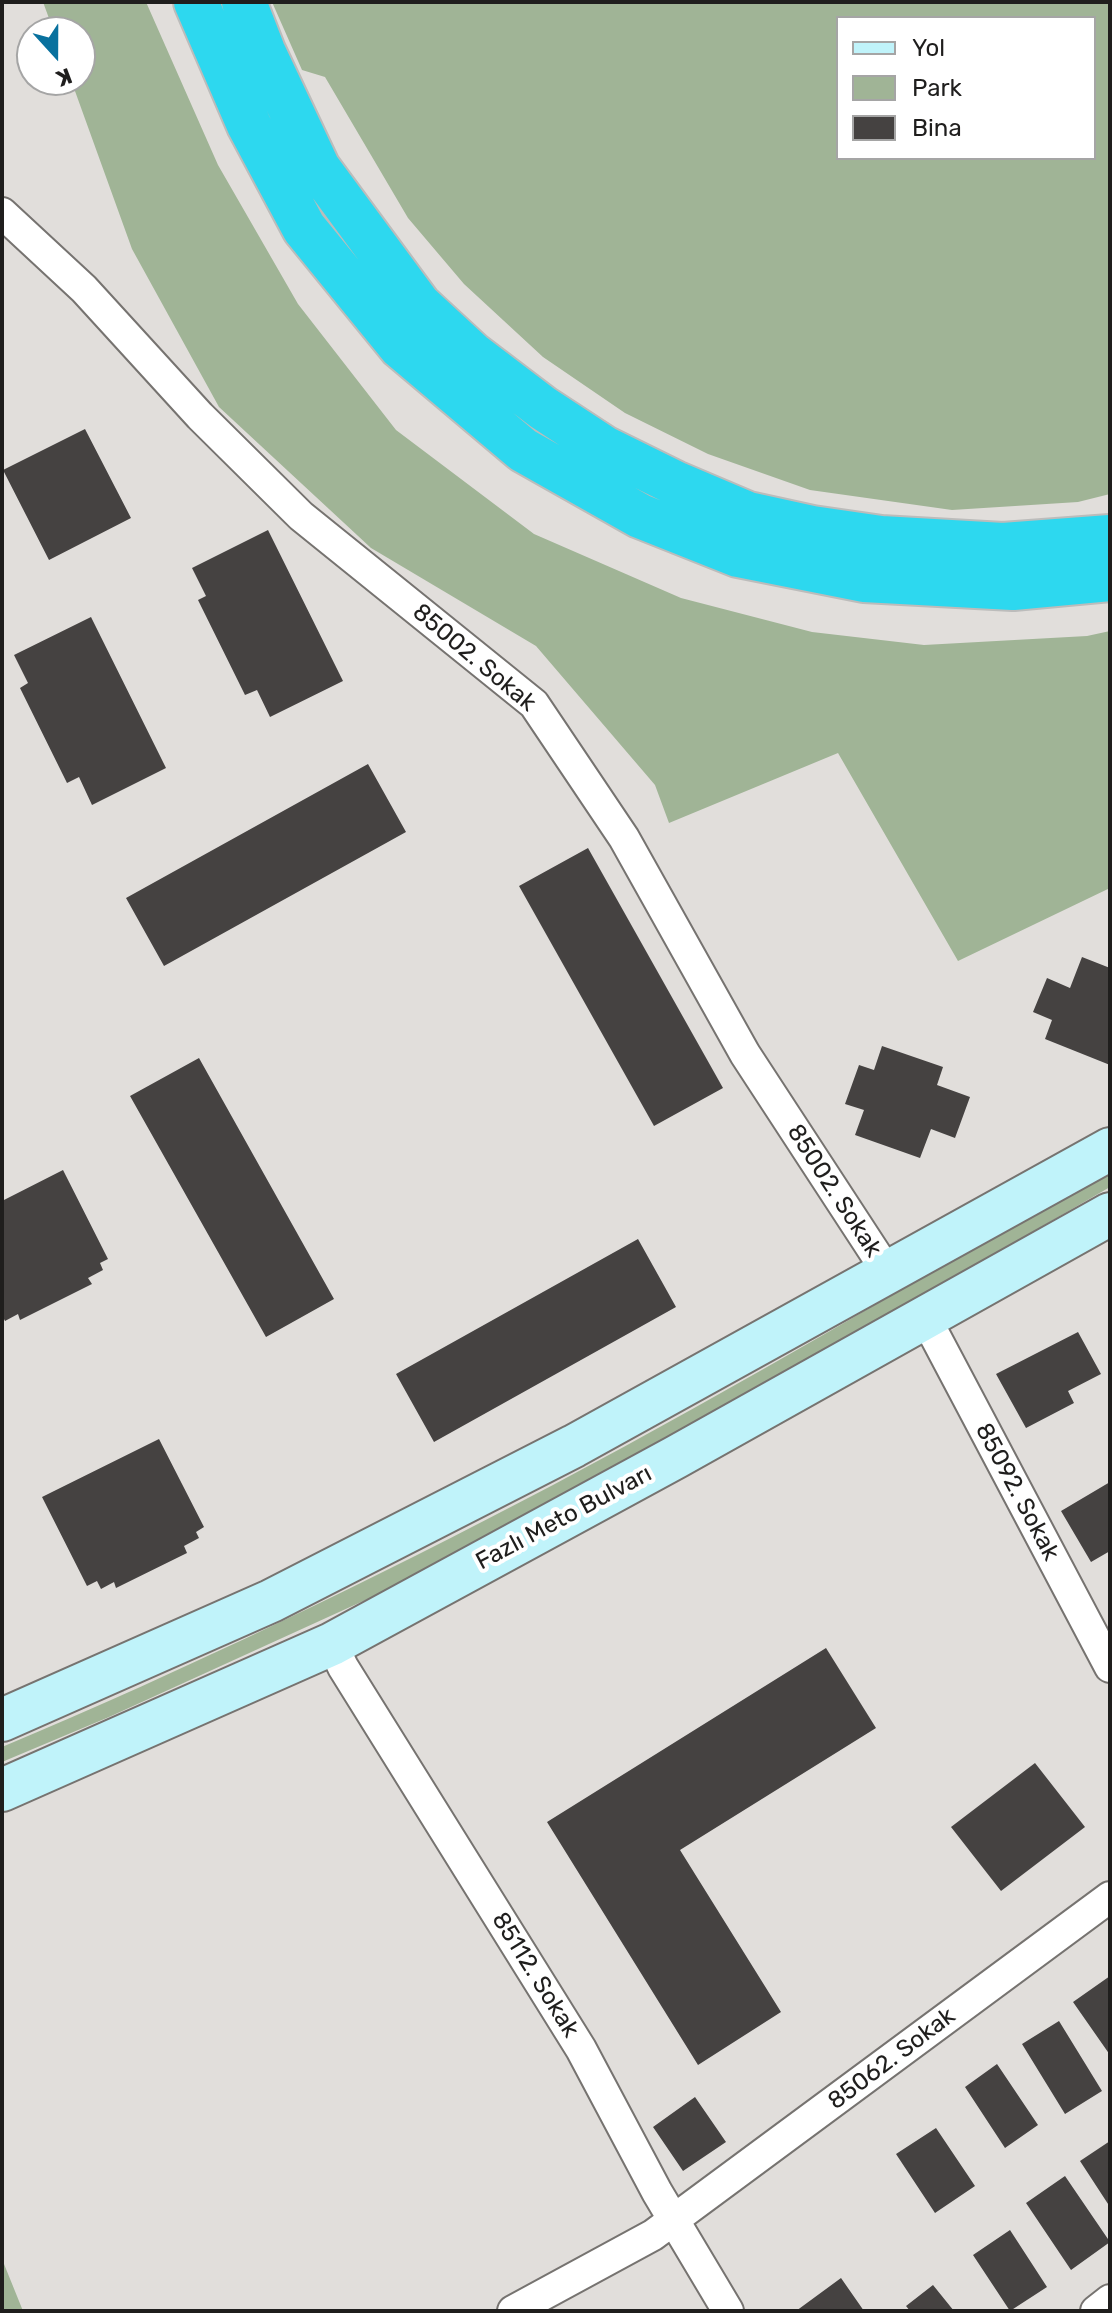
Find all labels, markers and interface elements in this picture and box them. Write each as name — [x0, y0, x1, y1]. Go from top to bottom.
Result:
north arrow — [16, 16, 96, 96]
legend — [836, 16, 1096, 160]
text: Yol — [912, 34, 945, 62]
text: K — [52, 62, 76, 92]
text: Park — [912, 74, 962, 102]
text: Bina — [912, 114, 962, 142]
street label: 85002. Sokak — [406, 598, 542, 718]
street label: 85002. Sokak — [780, 1119, 888, 1263]
street label: 85092. Sokak — [969, 1418, 1065, 1566]
street label: Fazlı Meto Bulvarı — [471, 1459, 657, 1577]
street label: 85112. Sokak — [485, 1907, 585, 2043]
street label: 85062. Sokak — [823, 2002, 961, 2116]

